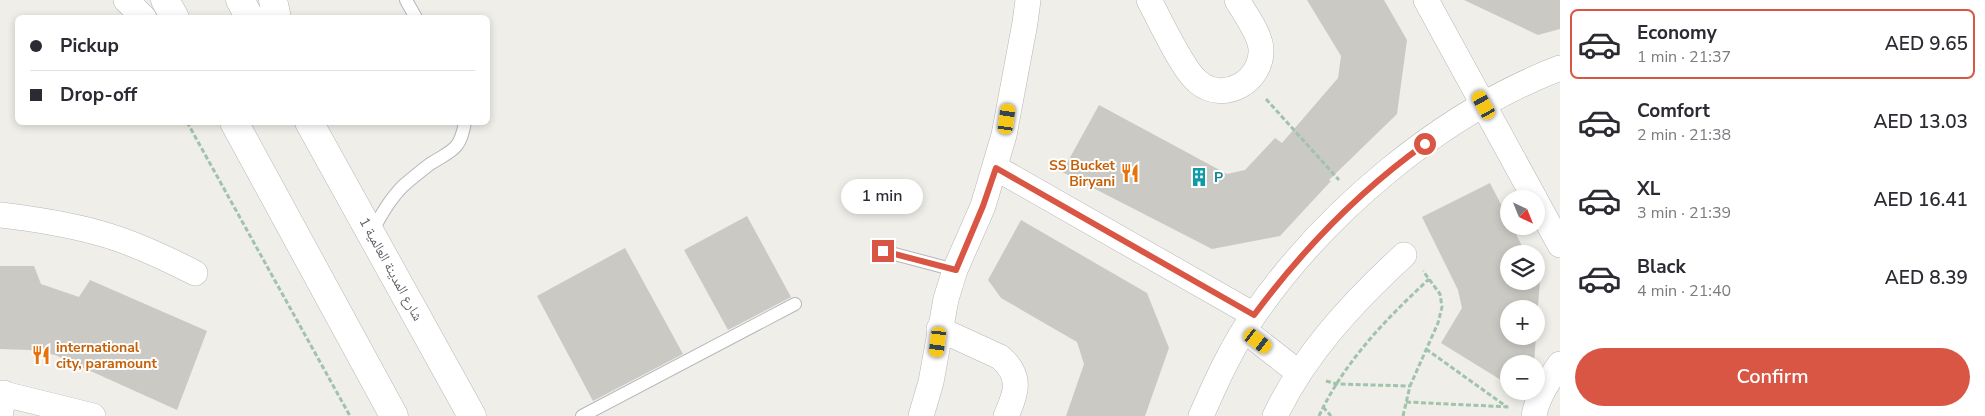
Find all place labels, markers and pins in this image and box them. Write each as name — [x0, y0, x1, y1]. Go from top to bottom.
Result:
place label: SS Bucket Biryani — [1049, 156, 1116, 191]
restaurant icon: SS Bucket Biryani — [1119, 162, 1141, 184]
building icon: P — [1188, 166, 1210, 188]
place label: P — [1214, 168, 1223, 187]
place label: international city, paramount — [56, 338, 157, 373]
restaurant icon: international city, paramount — [30, 344, 52, 366]

